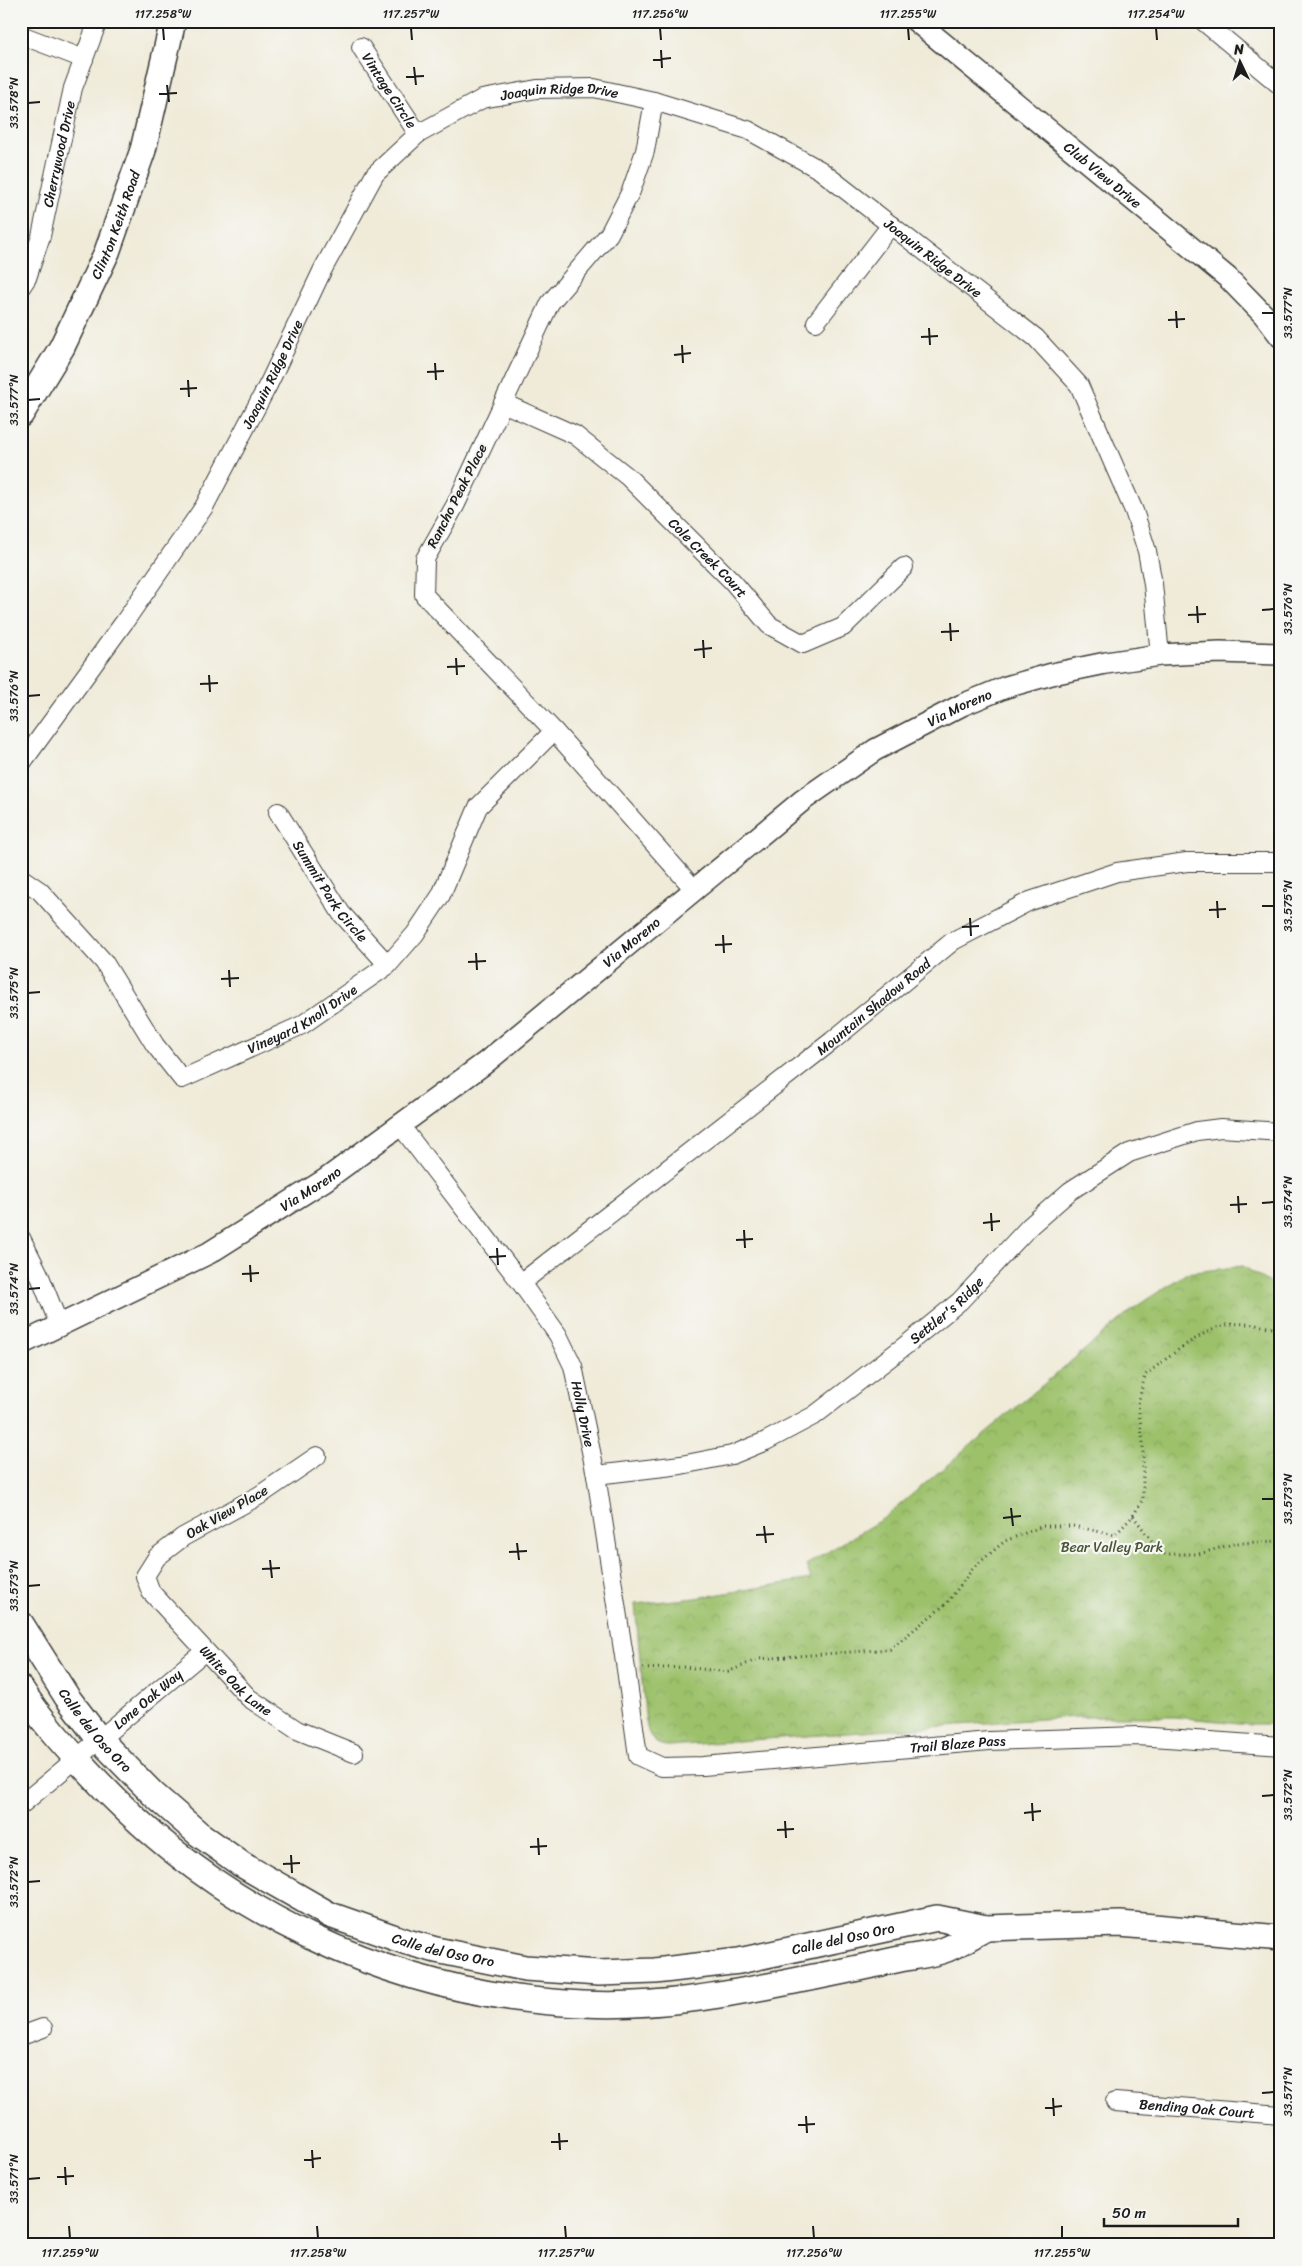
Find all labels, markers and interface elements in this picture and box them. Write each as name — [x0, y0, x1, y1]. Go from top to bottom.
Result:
text: 117.258°W — [135, 3, 192, 25]
text: 117.257°W — [383, 3, 440, 25]
text: 117.256°W — [632, 3, 689, 25]
text: 117.255°W — [880, 3, 937, 25]
text: 117.254°W — [1128, 3, 1185, 25]
text: N — [1232, 37, 1245, 62]
north arrow — [1214, 38, 1264, 88]
street label: Vintage Circle — [355, 47, 424, 134]
street label: Joaquin Ridge Drive — [497, 75, 621, 108]
text: 33.578°N — [3, 76, 25, 129]
street label: Cherrywood Drive — [35, 98, 82, 210]
street label: Club View Drive — [1058, 135, 1148, 215]
street label: Clinton Keith Road — [83, 166, 148, 283]
street label: Joaquin Ridge Drive — [878, 211, 988, 304]
text: 33.577°N — [1277, 287, 1299, 339]
street label: Joaquin Ridge Drive — [234, 315, 310, 434]
text: 33.577°N — [3, 374, 25, 426]
street label: Rancho Peak Place — [420, 439, 494, 553]
street label: Cole Creek Court — [662, 511, 754, 604]
text: 33.576°N — [1277, 583, 1299, 635]
text: 33.576°N — [3, 670, 25, 722]
street label: Via Moreno — [922, 682, 996, 734]
street label: Summit Park Circle — [286, 835, 374, 948]
text: 33.575°N — [1277, 879, 1299, 932]
street label: Via Moreno — [597, 910, 666, 974]
street label: Mountain Shadow Road — [811, 950, 938, 1062]
text: 33.575°N — [3, 966, 25, 1019]
street label: Vineyard Knoll Drive — [243, 977, 363, 1061]
street label: Via Moreno — [275, 1159, 347, 1218]
text: 33.574°N — [1277, 1175, 1299, 1228]
text: 33.574°N — [3, 1262, 25, 1315]
street label: Settler's Ridge — [903, 1270, 990, 1350]
street label: Holly Drive — [564, 1378, 602, 1449]
text: 33.573°N — [1277, 1473, 1299, 1525]
street label: Oak View Place — [181, 1478, 273, 1546]
park label: Bear Valley Park — [1061, 1535, 1163, 1560]
text: 33.573°N — [3, 1560, 25, 1612]
street label: White Oak Lane — [193, 1639, 277, 1723]
street label: Lone Oak Way — [107, 1662, 188, 1736]
street label: Calle del Oso Oro — [52, 1683, 138, 1779]
street label: Trail Blaze Pass — [909, 1728, 1006, 1760]
text: 33.572°N — [1277, 1769, 1299, 1821]
text: 33.572°N — [3, 1856, 25, 1908]
street label: Calle del Oso Oro — [789, 1915, 897, 1962]
street label: Calle del Oso Oro — [388, 1925, 497, 1974]
text: 33.571°N — [1277, 2067, 1299, 2117]
street label: Bending Oak Court — [1138, 2091, 1255, 2125]
text: 33.571°N — [3, 2154, 25, 2204]
scale bar — [1104, 2196, 1238, 2228]
text: 50 m — [1112, 2200, 1147, 2226]
text: 117.259°W — [42, 2242, 99, 2264]
text: 117.258°W — [290, 2242, 347, 2264]
text: 117.257°W — [538, 2242, 595, 2264]
text: 117.256°W — [786, 2242, 843, 2264]
text: 117.255°W — [1034, 2242, 1091, 2264]

